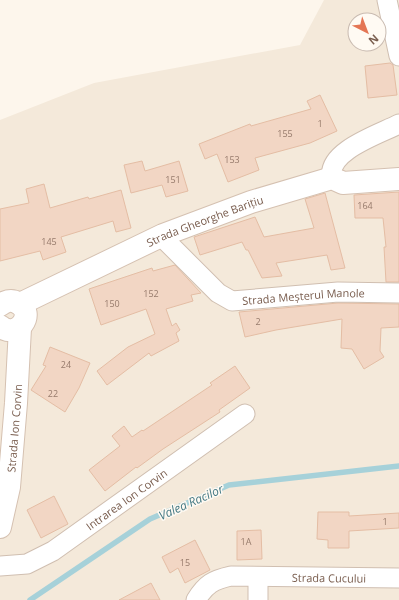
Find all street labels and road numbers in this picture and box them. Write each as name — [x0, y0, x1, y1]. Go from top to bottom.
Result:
street label: Strada Gheorghe Barițiu — [144, 191, 265, 250]
street label: Strada Meșterul Manole — [242, 284, 365, 308]
street label: Strada Ion Corvin — [3, 384, 25, 473]
street label: Intrarea Ion Corvin — [83, 465, 170, 533]
street label: Strada Cucului — [292, 569, 366, 585]

